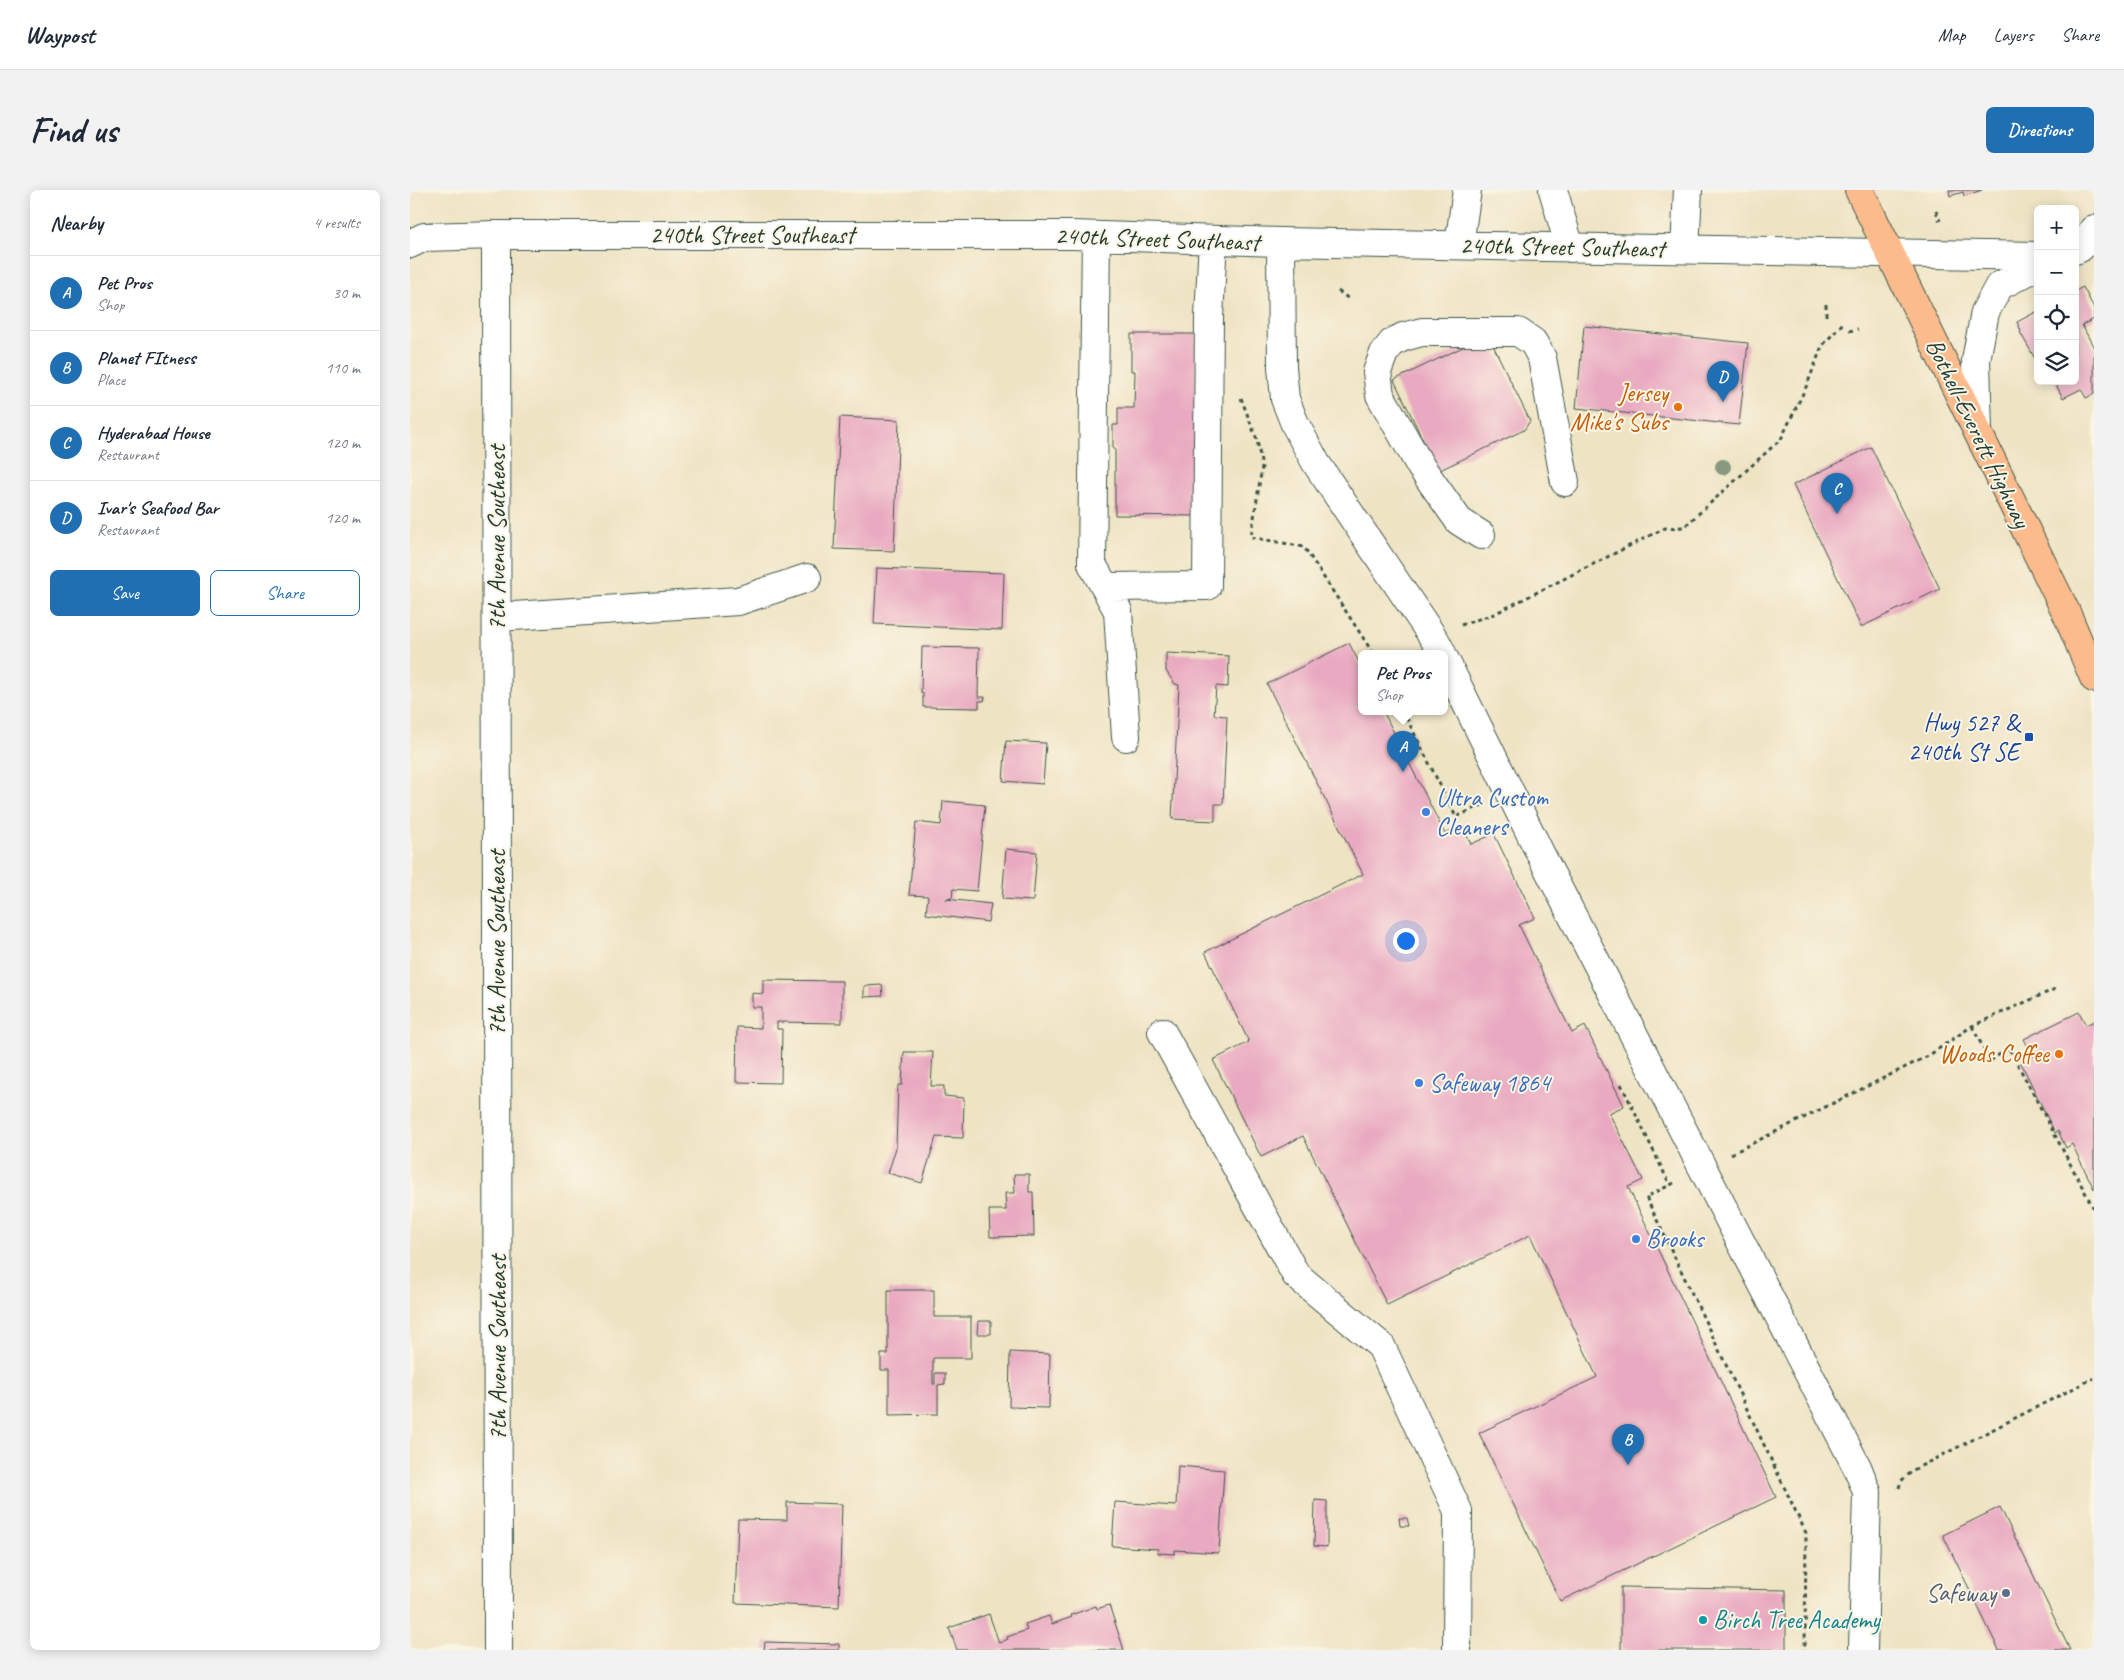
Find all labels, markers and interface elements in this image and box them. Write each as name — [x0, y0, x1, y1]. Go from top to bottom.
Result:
text: Waypost — [25, 20, 95, 50]
text: Map — [1938, 24, 1966, 46]
text: Layers — [1994, 24, 2033, 46]
text: Share — [2061, 24, 2099, 46]
button: Directions — [1986, 107, 2094, 153]
text: Find us — [30, 108, 117, 153]
map controls — [2034, 205, 2079, 385]
button: + — [2034, 205, 2079, 250]
text: Nearby — [50, 210, 103, 236]
text: 4 results — [313, 213, 360, 233]
street label: 240th Street Southeast — [650, 219, 858, 251]
street label: 240th Street Southeast — [1054, 219, 1264, 259]
street label: 240th Street Southeast — [1459, 229, 1668, 265]
button: − — [2034, 250, 2079, 295]
text: Pet Pros — [97, 271, 152, 295]
text: A — [62, 283, 70, 303]
text: 30 m — [333, 283, 360, 303]
text: Shop — [97, 295, 124, 315]
button: locate — [2034, 295, 2079, 340]
street label: Bothell-Everett Highway — [1918, 333, 2038, 534]
button: layers — [2034, 340, 2079, 385]
text: Planet FItness — [97, 346, 196, 370]
text: B — [62, 358, 70, 378]
text: 110 m — [326, 358, 360, 378]
pin: D — [1707, 361, 1739, 402]
text: Place — [97, 370, 125, 390]
place label: Jersey Mike's Subs — [1570, 377, 1670, 438]
marker: Jersey Mike's Subs — [1672, 401, 1684, 413]
text: Hyderabad House — [97, 421, 210, 445]
text: C — [62, 433, 70, 453]
text: 120 m — [326, 433, 360, 453]
street label: 7th Avenue Southeast — [481, 442, 513, 631]
text: Restaurant — [97, 445, 159, 465]
pin: C — [1821, 473, 1853, 514]
text: Ivar's Seafood Bar — [97, 496, 219, 520]
text: D — [61, 508, 71, 528]
text: 120 m — [326, 508, 360, 528]
text: Restaurant — [97, 520, 159, 540]
button: Save — [50, 570, 200, 616]
button: Share — [210, 570, 360, 616]
popup — [1358, 650, 1448, 715]
text: Pet Pros — [1376, 661, 1430, 685]
text: Shop — [1376, 685, 1403, 705]
place label: Hwy 527 & 240th St SE — [1908, 707, 2022, 768]
pin: A — [1387, 731, 1419, 772]
marker: Hwy 527 & 240th St SE — [2023, 731, 2035, 743]
place label: Ultra Custom Cleaners — [1436, 782, 1549, 843]
marker: Ultra Custom Cleaners — [1420, 806, 1432, 818]
street label: 7th Avenue Southeast — [481, 847, 513, 1036]
your location — [1393, 928, 1419, 954]
place label: Woods Coffee — [1939, 1038, 2051, 1070]
marker: Woods Coffee — [2053, 1048, 2065, 1060]
place label: Safeway 1864 — [1429, 1067, 1553, 1099]
marker: Safeway 1864 — [1413, 1077, 1425, 1089]
place label: Brooks — [1646, 1223, 1706, 1255]
marker: Brooks — [1630, 1233, 1642, 1245]
street label: 7th Avenue Southeast — [482, 1252, 514, 1441]
pin: B — [1612, 1424, 1644, 1465]
place label: Safeway — [1926, 1577, 1998, 1609]
marker: Safeway — [2000, 1587, 2012, 1599]
place label: Birch Tree Academy — [1713, 1604, 1881, 1636]
marker: Birch Tree Academy — [1697, 1614, 1709, 1626]

